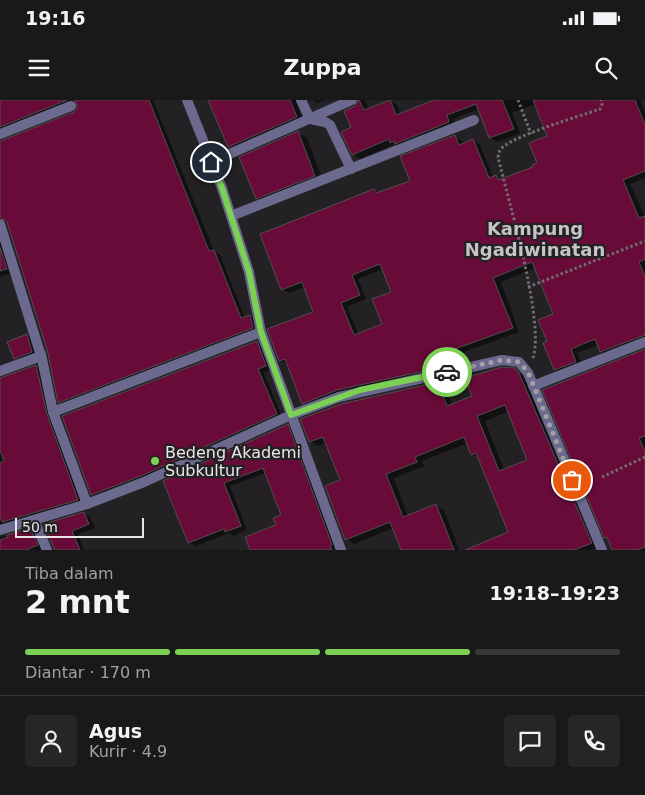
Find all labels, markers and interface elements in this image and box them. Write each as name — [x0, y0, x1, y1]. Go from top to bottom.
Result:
text: 19:16 — [25, 7, 85, 29]
icon: menu — [25, 54, 53, 82]
icon: search — [592, 54, 620, 82]
text: Zuppa — [284, 55, 361, 80]
pin — [190, 141, 232, 183]
icon: home — [197, 148, 225, 176]
district label: Kampung Ngadiwinatan — [465, 218, 605, 260]
courier — [422, 347, 472, 397]
icon: car — [433, 358, 461, 386]
place label: Bedeng Akademi Subkultur — [165, 443, 301, 480]
marker: Bedeng Akademi Subkultur — [149, 455, 161, 467]
pin — [551, 459, 593, 501]
icon: bag — [558, 466, 586, 494]
scale bar — [15, 515, 144, 538]
text: 50 m — [22, 519, 58, 535]
text: Tiba dalam — [25, 564, 114, 583]
text: 19:18–19:23 — [490, 582, 620, 604]
text: 2 mnt — [25, 583, 130, 621]
text: Diantar · 170 m — [25, 663, 151, 682]
button: person — [25, 715, 77, 767]
button: chat — [504, 715, 556, 767]
button: phone — [568, 715, 620, 767]
text: Agus — [89, 720, 142, 742]
text: Kurir · 4.9 — [89, 742, 167, 761]

